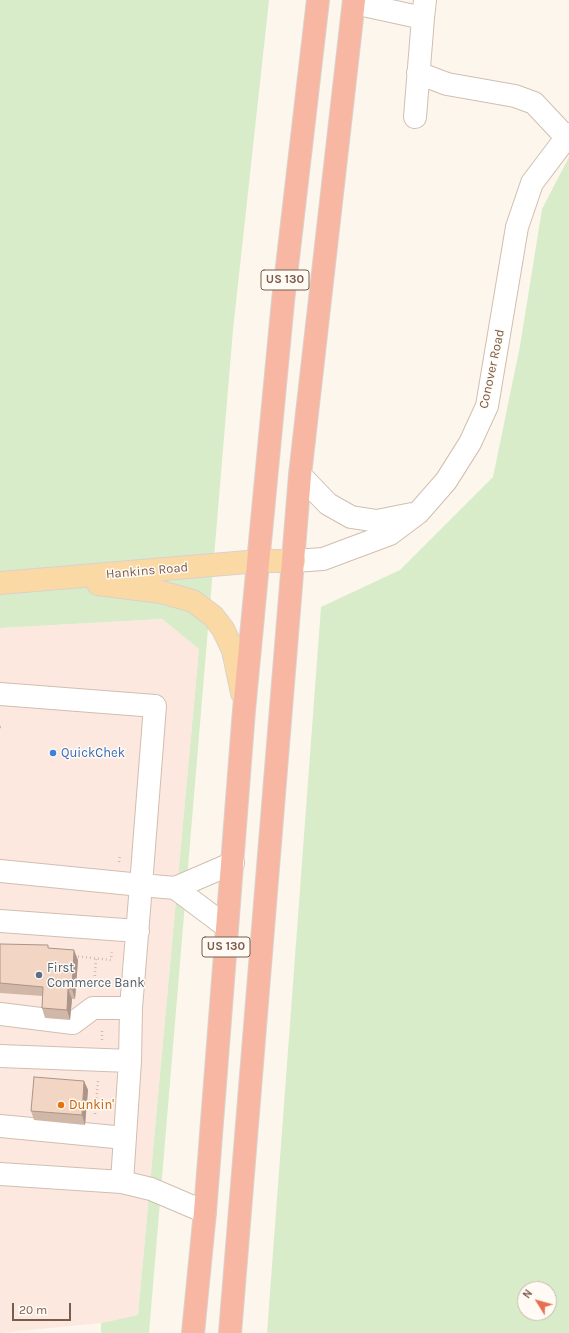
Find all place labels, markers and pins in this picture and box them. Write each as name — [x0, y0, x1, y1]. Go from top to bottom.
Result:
place label: QuickChek — [61, 745, 125, 761]
marker: QuickChek — [48, 748, 58, 758]
place label: First Commerce Bank — [47, 960, 145, 991]
marker: First Commerce Bank — [34, 970, 44, 980]
place label: Dunkin' — [69, 1097, 114, 1113]
marker: Dunkin' — [56, 1100, 66, 1110]

